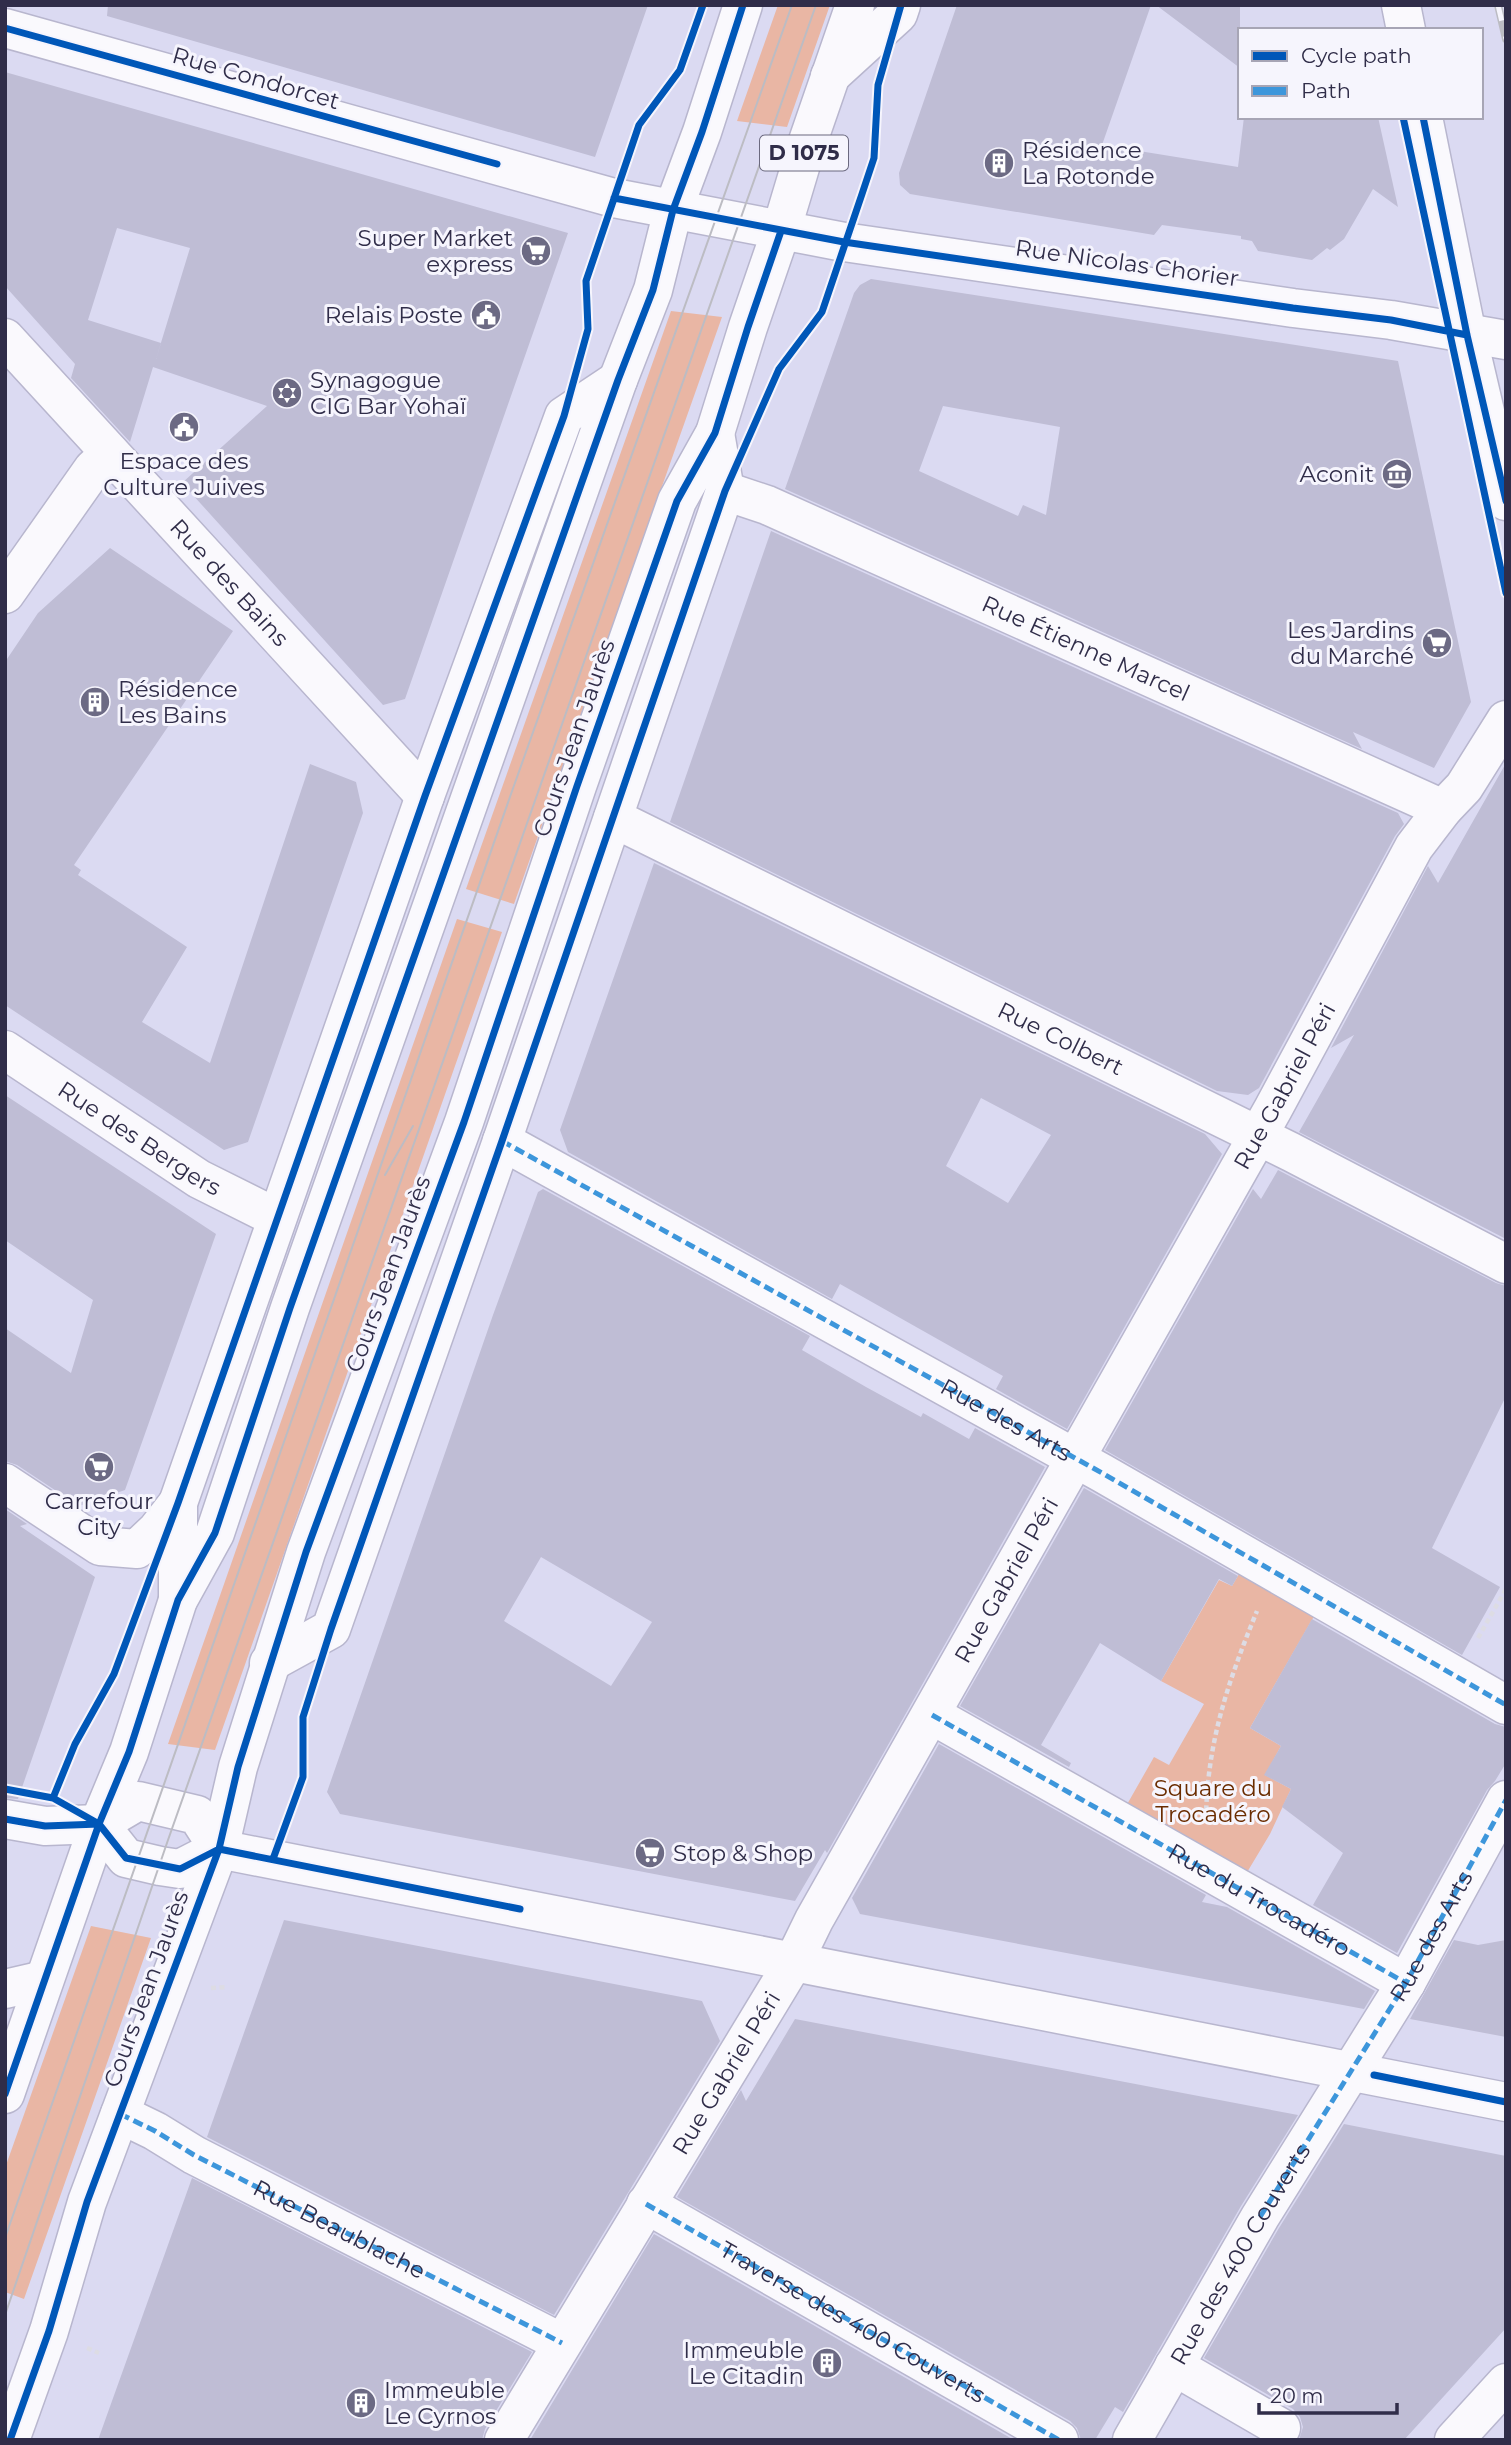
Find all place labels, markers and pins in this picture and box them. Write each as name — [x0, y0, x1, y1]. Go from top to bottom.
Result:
place label: Résidence La Rotonde — [1022, 136, 1155, 190]
building icon: Résidence La Rotonde — [982, 146, 1016, 180]
place label: Super Market express — [358, 224, 513, 278]
supermarket icon: Super Market express — [519, 234, 553, 268]
public building icon: Relais Poste — [469, 298, 503, 332]
place label: Relais Poste — [325, 301, 463, 329]
place label: Synagogue CIG Bar Yohaï — [310, 366, 466, 420]
synagogue icon: Synagogue CIG Bar Yohaï — [270, 376, 304, 410]
public building icon: Espace des Culture Juives — [167, 410, 201, 444]
place label: Espace des Culture Juives — [103, 447, 265, 501]
museum icon: Aconit — [1380, 457, 1414, 491]
place label: Aconit — [1300, 460, 1374, 488]
place label: Les Jardins du Marché — [1287, 616, 1414, 670]
supermarket icon: Les Jardins du Marché — [1420, 626, 1454, 660]
place label: Résidence Les Bains — [118, 675, 238, 729]
building icon: Résidence Les Bains — [78, 685, 112, 719]
supermarket icon: Carrefour City — [82, 1450, 116, 1484]
place label: Carrefour City — [45, 1487, 153, 1541]
supermarket icon: Stop & Shop — [633, 1836, 667, 1870]
place label: Stop & Shop — [673, 1839, 813, 1867]
place label: Immeuble Le Citadin — [683, 2336, 804, 2390]
building icon: Immeuble Le Citadin — [810, 2346, 844, 2380]
place label: Immeuble Le Cyrnos — [384, 2376, 505, 2430]
building icon: Immeuble Le Cyrnos — [344, 2386, 378, 2420]

